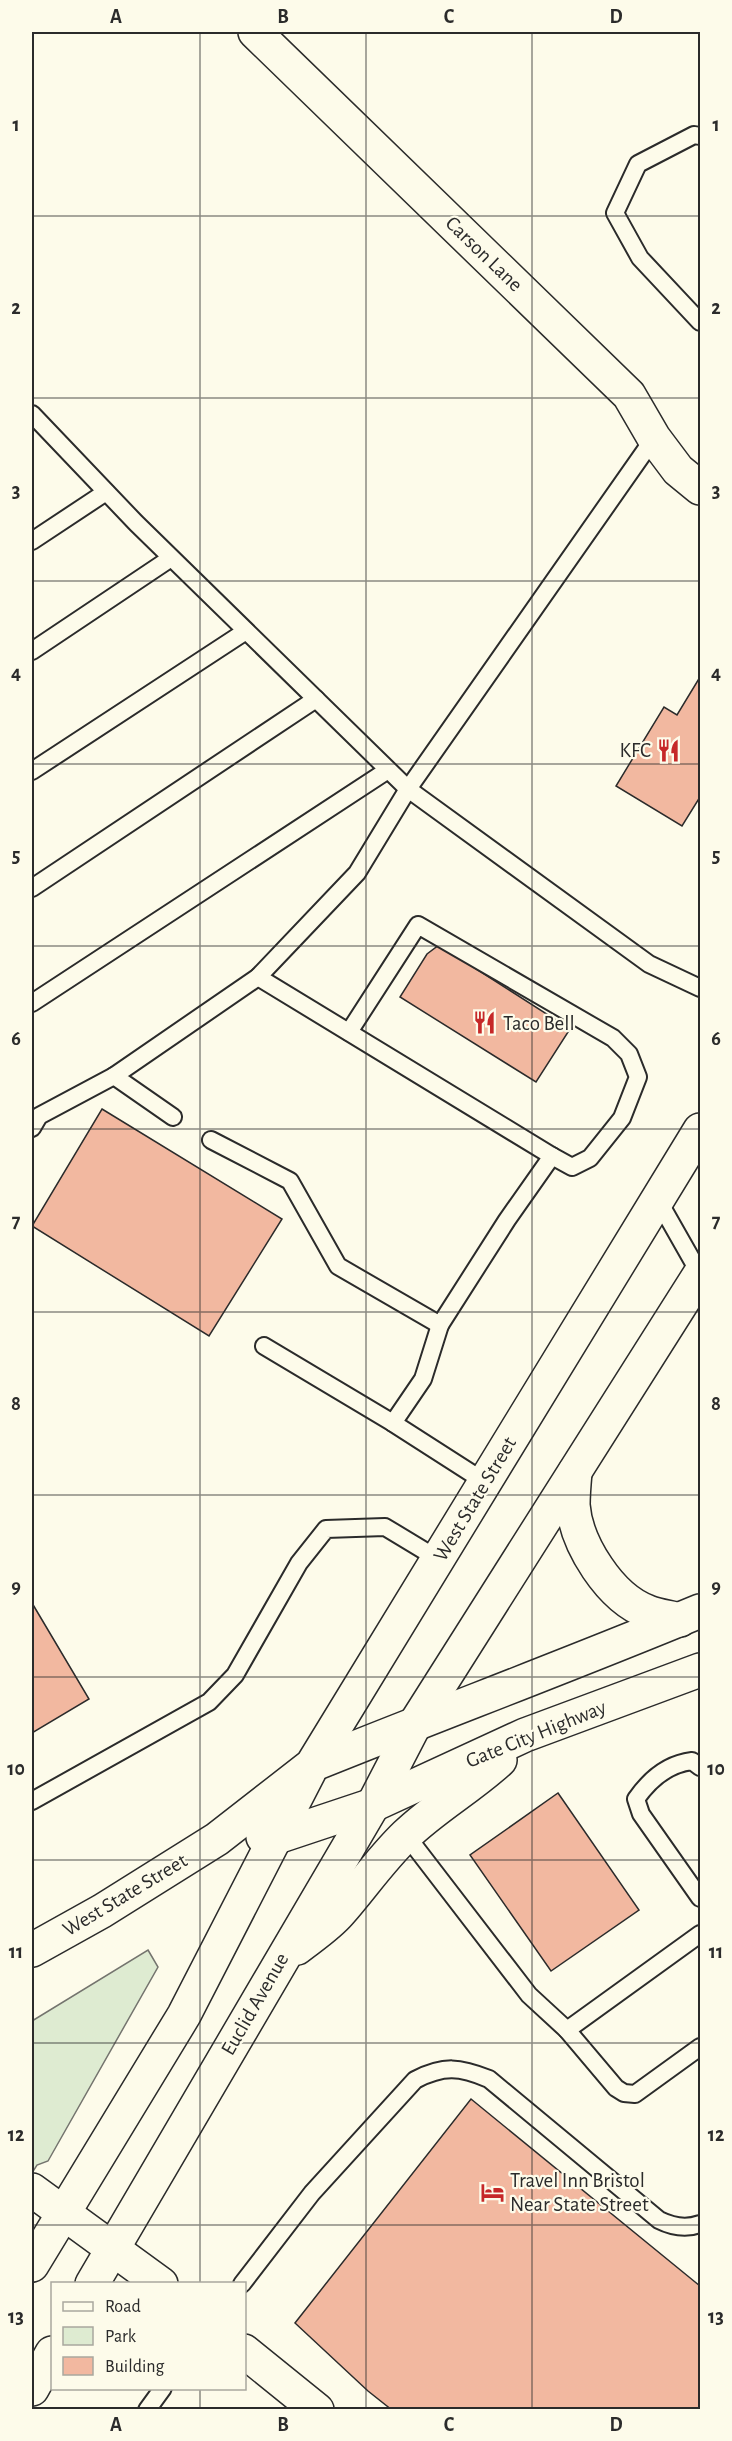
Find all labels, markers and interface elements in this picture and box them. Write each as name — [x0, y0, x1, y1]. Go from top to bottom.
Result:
text: A — [110, 7, 122, 27]
text: B — [277, 7, 289, 27]
text: C — [444, 7, 455, 27]
text: D — [609, 7, 623, 27]
text: 1 — [12, 115, 20, 135]
text: 1 — [712, 115, 720, 135]
street label: Carson Lane — [441, 212, 527, 296]
text: 2 — [11, 298, 21, 318]
text: 2 — [711, 298, 721, 318]
text: 3 — [12, 481, 20, 501]
text: 3 — [712, 481, 720, 501]
text: 4 — [11, 663, 21, 683]
text: 4 — [711, 663, 721, 683]
restaurant icon: KFC — [656, 737, 682, 763]
place label: KFC — [620, 740, 651, 761]
text: 5 — [12, 846, 20, 866]
text: 5 — [712, 846, 720, 866]
restaurant icon: Taco Bell — [472, 1010, 498, 1036]
place label: Taco Bell — [503, 1013, 575, 1034]
text: 6 — [11, 1029, 21, 1049]
text: 6 — [711, 1029, 721, 1049]
text: 7 — [12, 1211, 21, 1231]
text: 7 — [712, 1211, 721, 1231]
text: 8 — [11, 1394, 21, 1414]
text: 8 — [711, 1394, 721, 1414]
street label: West State Street — [430, 1433, 520, 1565]
text: 9 — [11, 1577, 21, 1597]
text: 9 — [711, 1577, 721, 1597]
street label: Gate City Highway — [463, 1696, 609, 1772]
text: 10 — [7, 1759, 25, 1779]
text: 10 — [707, 1759, 725, 1779]
street label: West State Street — [59, 1850, 191, 1940]
text: 11 — [9, 1942, 23, 1962]
text: 11 — [709, 1942, 723, 1962]
street label: Euclid Avenue — [217, 1949, 293, 2059]
text: 12 — [8, 2125, 24, 2145]
text: 12 — [708, 2125, 724, 2145]
place label: Travel Inn Bristol Near State Street — [510, 2170, 649, 2215]
hotel icon: Travel Inn Bristol Near State Street — [479, 2179, 505, 2205]
legend — [51, 2282, 246, 2390]
text: Road — [105, 2298, 141, 2316]
text: 13 — [8, 2307, 24, 2327]
text: 13 — [708, 2307, 724, 2327]
text: Park — [105, 2328, 137, 2346]
text: Building — [105, 2358, 165, 2376]
text: A — [110, 2415, 122, 2435]
text: B — [277, 2415, 289, 2435]
text: C — [444, 2415, 455, 2435]
text: D — [609, 2415, 623, 2435]

